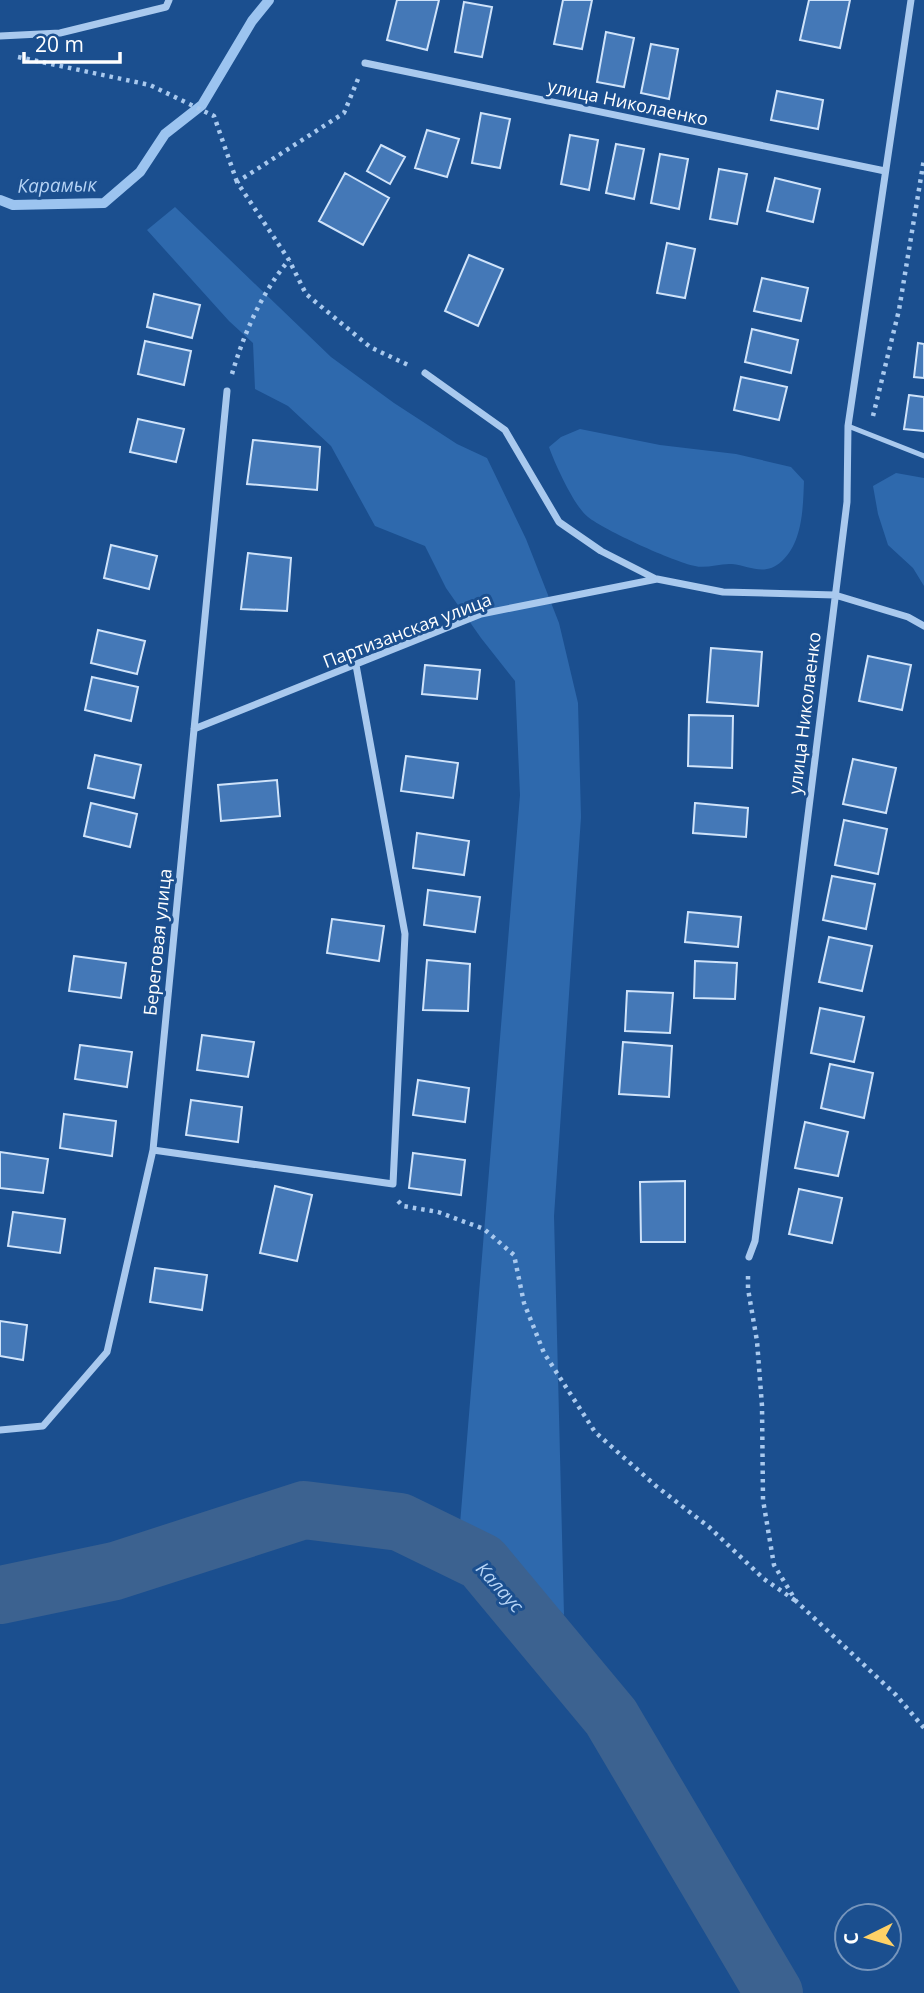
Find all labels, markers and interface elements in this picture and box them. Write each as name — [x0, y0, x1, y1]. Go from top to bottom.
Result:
scale bar — [24, 21, 121, 65]
text: 20 m — [35, 30, 84, 58]
street label: улица Николаенко — [546, 73, 710, 131]
water label: Карамык — [17, 171, 98, 199]
street label: Партизанская улица — [319, 587, 495, 673]
street label: улица Николаенко — [782, 630, 826, 796]
street label: Береговая улица — [137, 867, 177, 1017]
water label: Калаус — [470, 1556, 530, 1618]
north arrow — [833, 1902, 903, 1972]
text: С — [838, 1931, 865, 1946]

